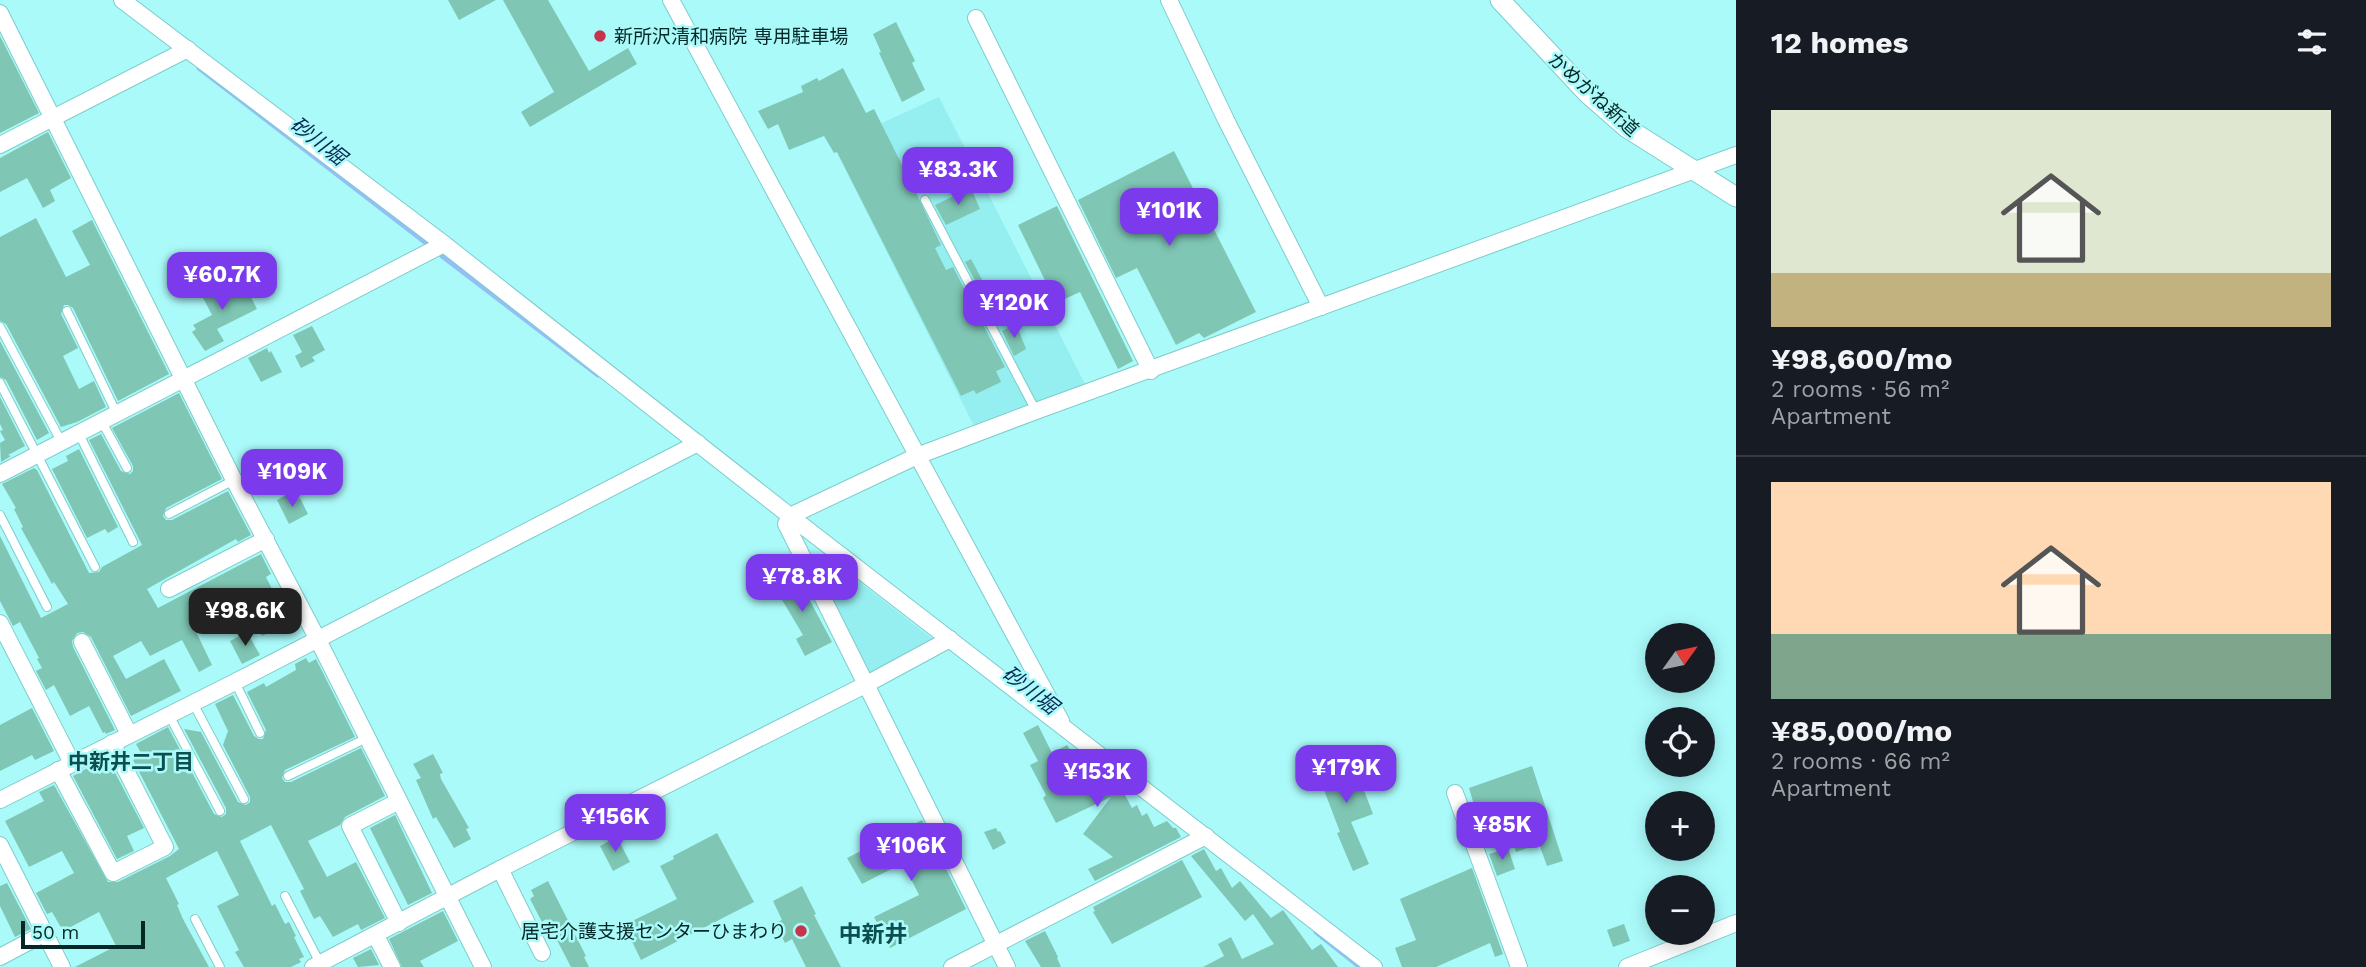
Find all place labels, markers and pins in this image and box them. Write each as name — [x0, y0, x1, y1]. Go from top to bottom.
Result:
place label: 新所沢清和病院 専用駐車場 — [614, 25, 848, 48]
marker: 新所沢清和病院 専用駐車場 — [592, 28, 608, 44]
pin: ¥83.3K — [901, 148, 1015, 207]
pin: ¥101K — [1120, 188, 1218, 248]
pin: ¥60.7K — [165, 252, 279, 312]
pin: ¥120K — [965, 280, 1063, 340]
pin: ¥109K — [243, 449, 341, 509]
pin: ¥78.8K — [745, 554, 859, 614]
pin: ¥98.6K — [188, 588, 302, 648]
pin: ¥179K — [1297, 746, 1395, 805]
pin: ¥153K — [1048, 750, 1146, 809]
pin: ¥156K — [566, 794, 664, 854]
pin: ¥85K — [1461, 802, 1543, 862]
pin: ¥106K — [862, 824, 960, 883]
place label: 居宅介護支援センターひまわり — [521, 920, 787, 943]
marker: 居宅介護支援センターひまわり — [793, 923, 809, 939]

